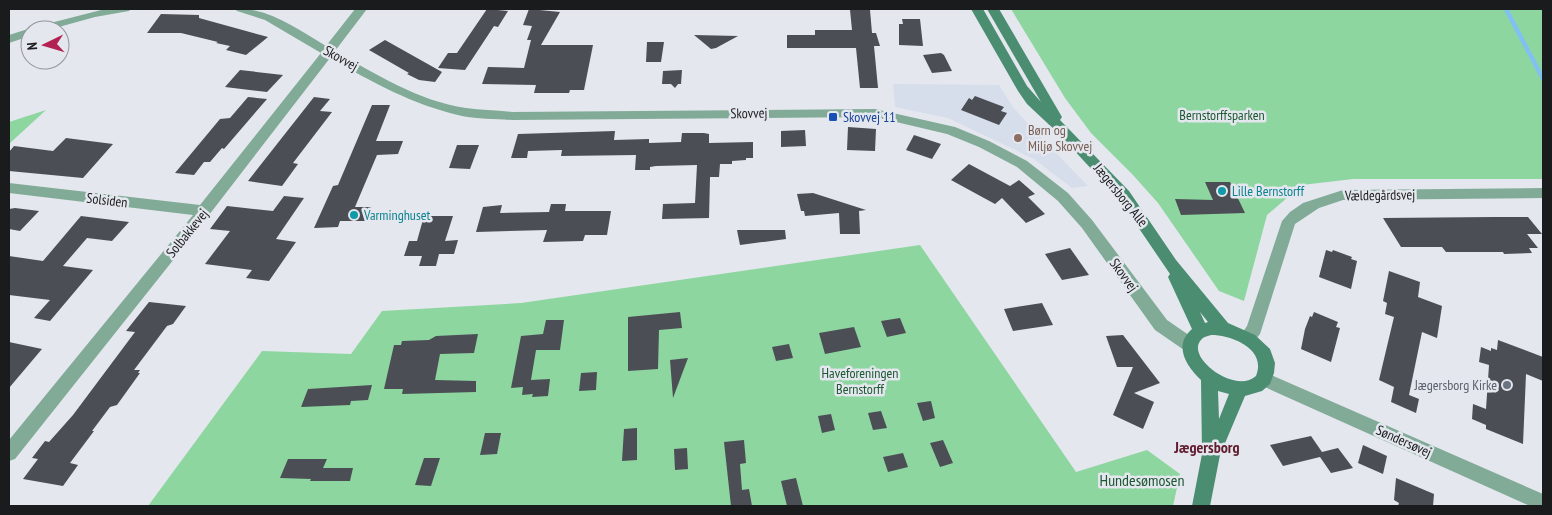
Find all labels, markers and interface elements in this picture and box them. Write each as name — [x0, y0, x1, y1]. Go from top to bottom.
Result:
north arrow — [20, 20, 70, 70]
street label: Skovvej — [320, 41, 362, 75]
text: N — [23, 42, 41, 51]
street label: Skovvej — [730, 104, 768, 122]
park label: Bernstorffsparken — [1179, 106, 1265, 124]
place label: Skovvej 11 — [843, 108, 896, 126]
marker: Skovvej 11 — [827, 111, 839, 123]
place label: Børn og Miljø Skovvej — [1028, 121, 1092, 155]
marker: Børn og Miljø Skovvej — [1012, 132, 1024, 144]
street label: Jægersborg Alle — [1089, 159, 1152, 230]
place label: Lille Bernstorff — [1232, 182, 1304, 200]
marker: Lille Bernstorff — [1216, 185, 1228, 197]
street label: Vældegårdsvej — [1344, 185, 1415, 205]
street label: Solsiden — [86, 189, 128, 211]
street label: Solbakkevej — [162, 205, 212, 261]
place label: Varminghuset — [363, 206, 430, 224]
marker: Varminghuset — [348, 209, 360, 221]
street label: Skovvej — [1106, 255, 1142, 295]
park label: Haveforeningen Bernstorff — [822, 364, 898, 398]
place label: Jægersborg Kirke — [1413, 376, 1497, 394]
marker: Jægersborg Kirke — [1501, 379, 1513, 391]
street label: Søndersøvej — [1373, 421, 1435, 461]
district label: Jægersborg — [1173, 437, 1240, 457]
park label: Hundesømosen — [1100, 470, 1184, 490]

